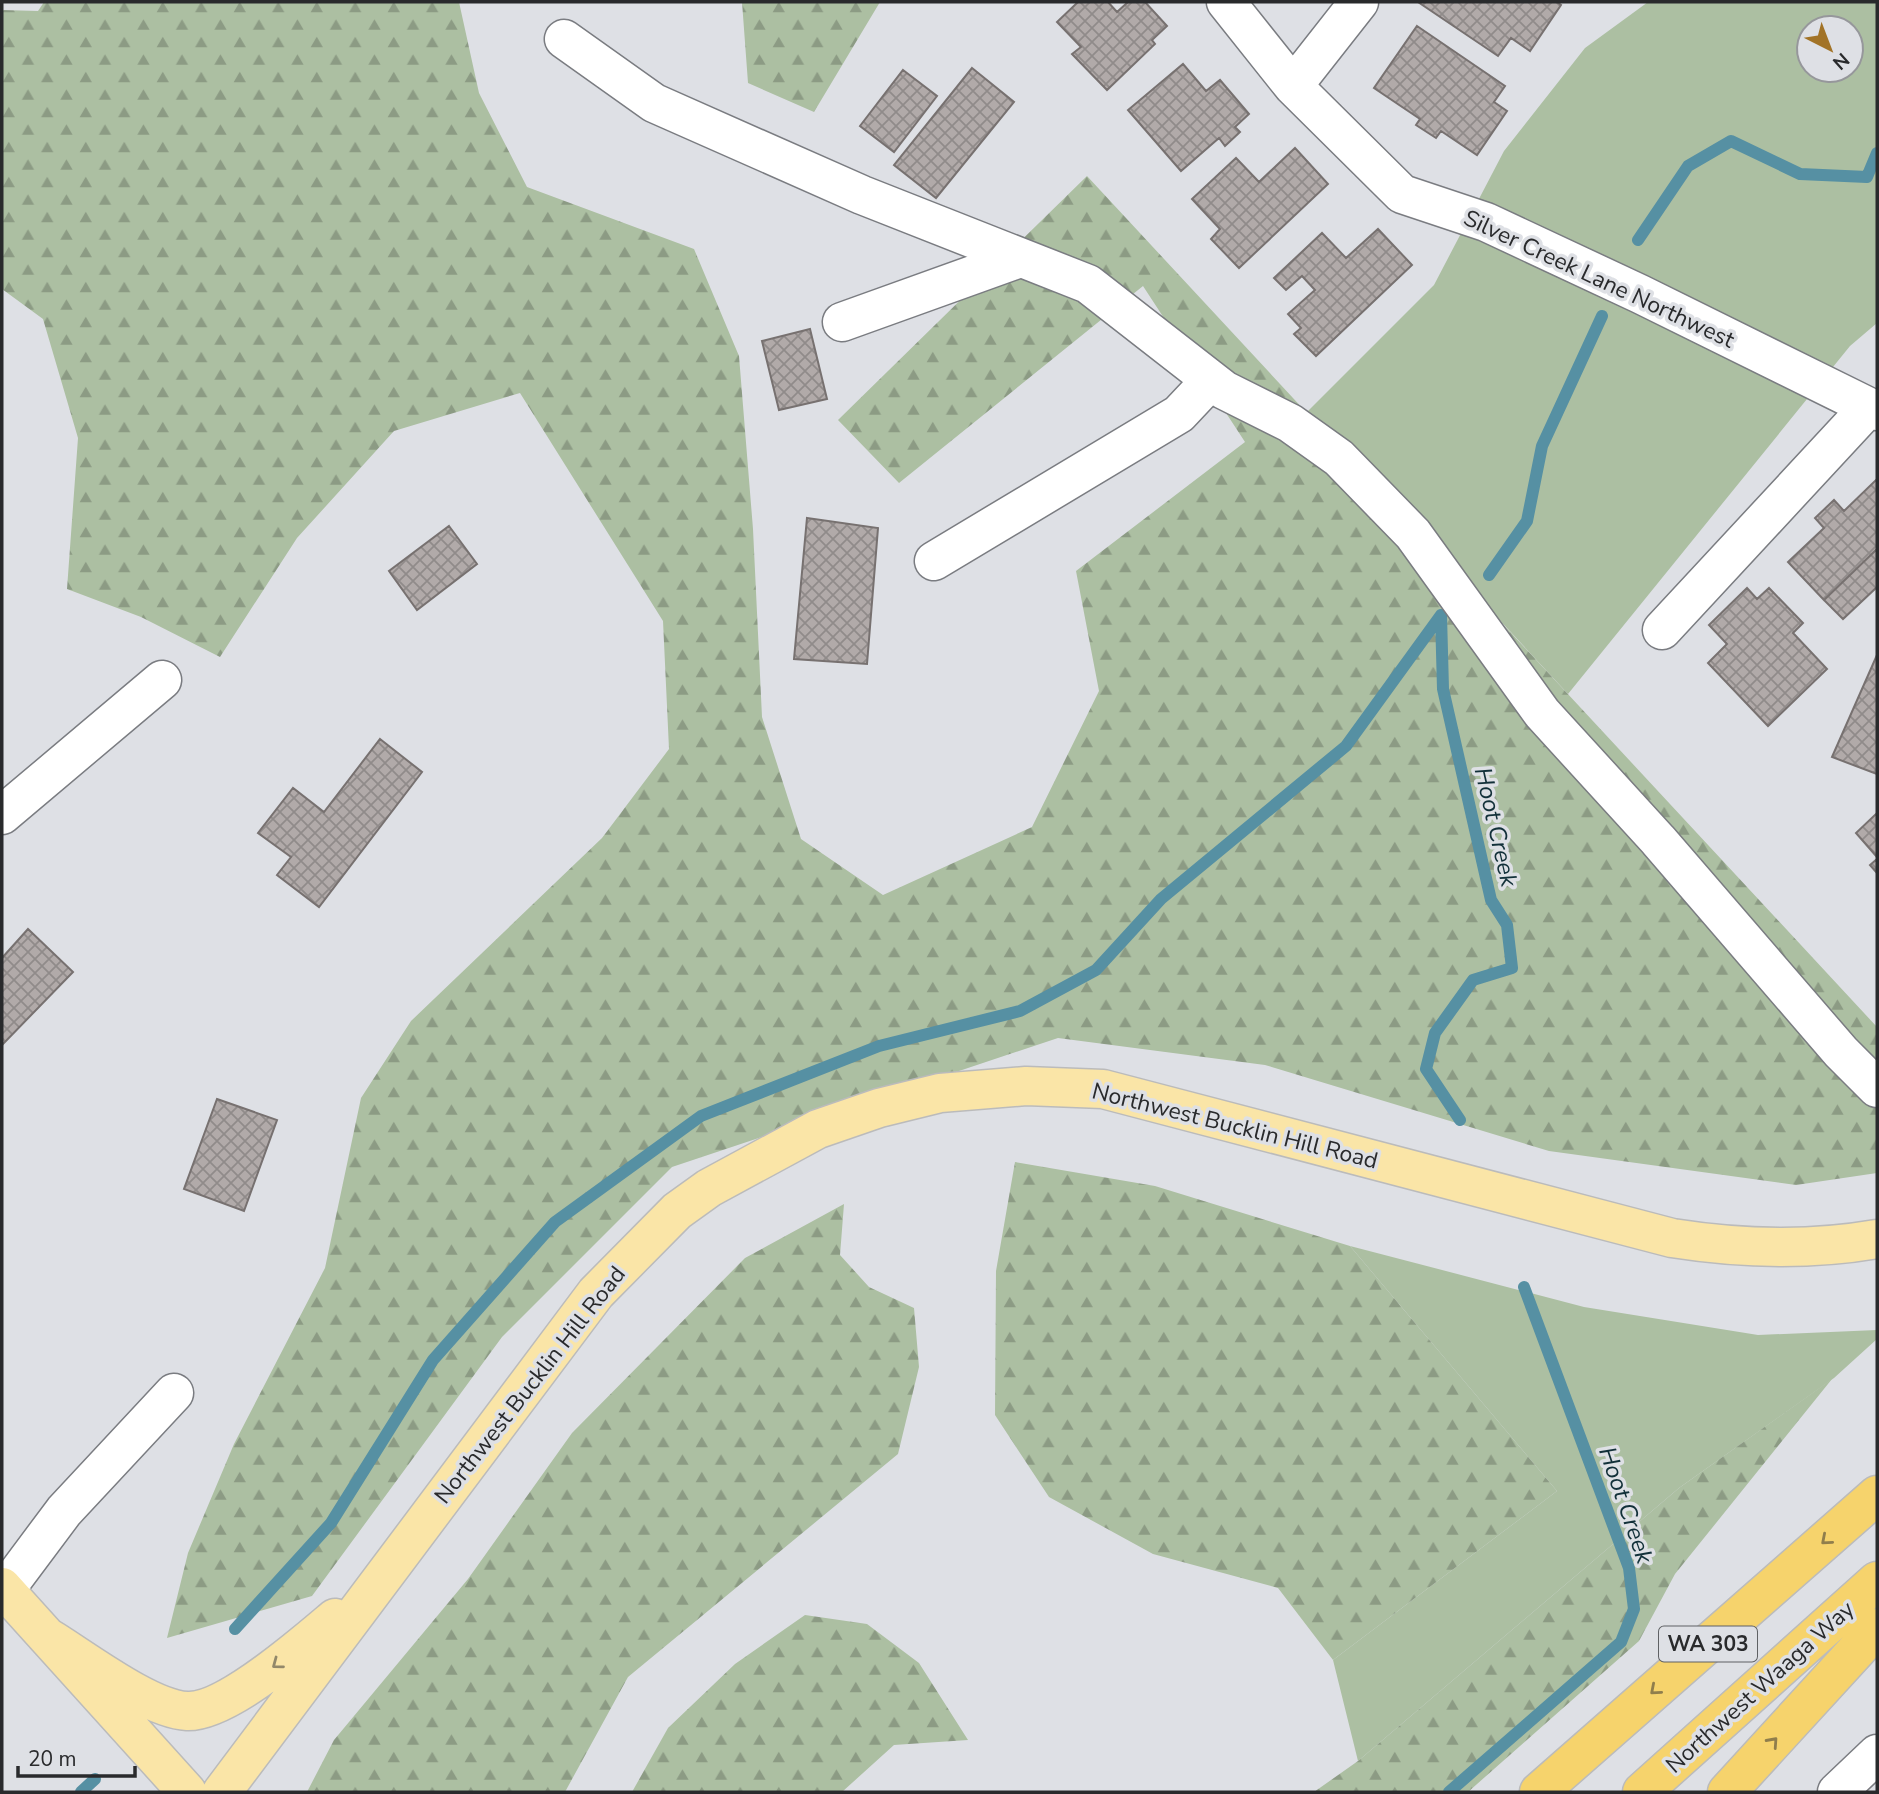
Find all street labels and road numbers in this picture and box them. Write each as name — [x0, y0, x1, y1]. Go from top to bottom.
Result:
street label: Silver Creek Lane Northwest — [1459, 203, 1740, 356]
street label: Northwest Bucklin Hill Road — [1089, 1075, 1381, 1177]
street label: Northwest Bucklin Hill Road — [427, 1260, 633, 1510]
street label: Northwest Waaga Way — [1659, 1594, 1861, 1780]
road number: WA 303 — [1659, 1626, 1757, 1662]

